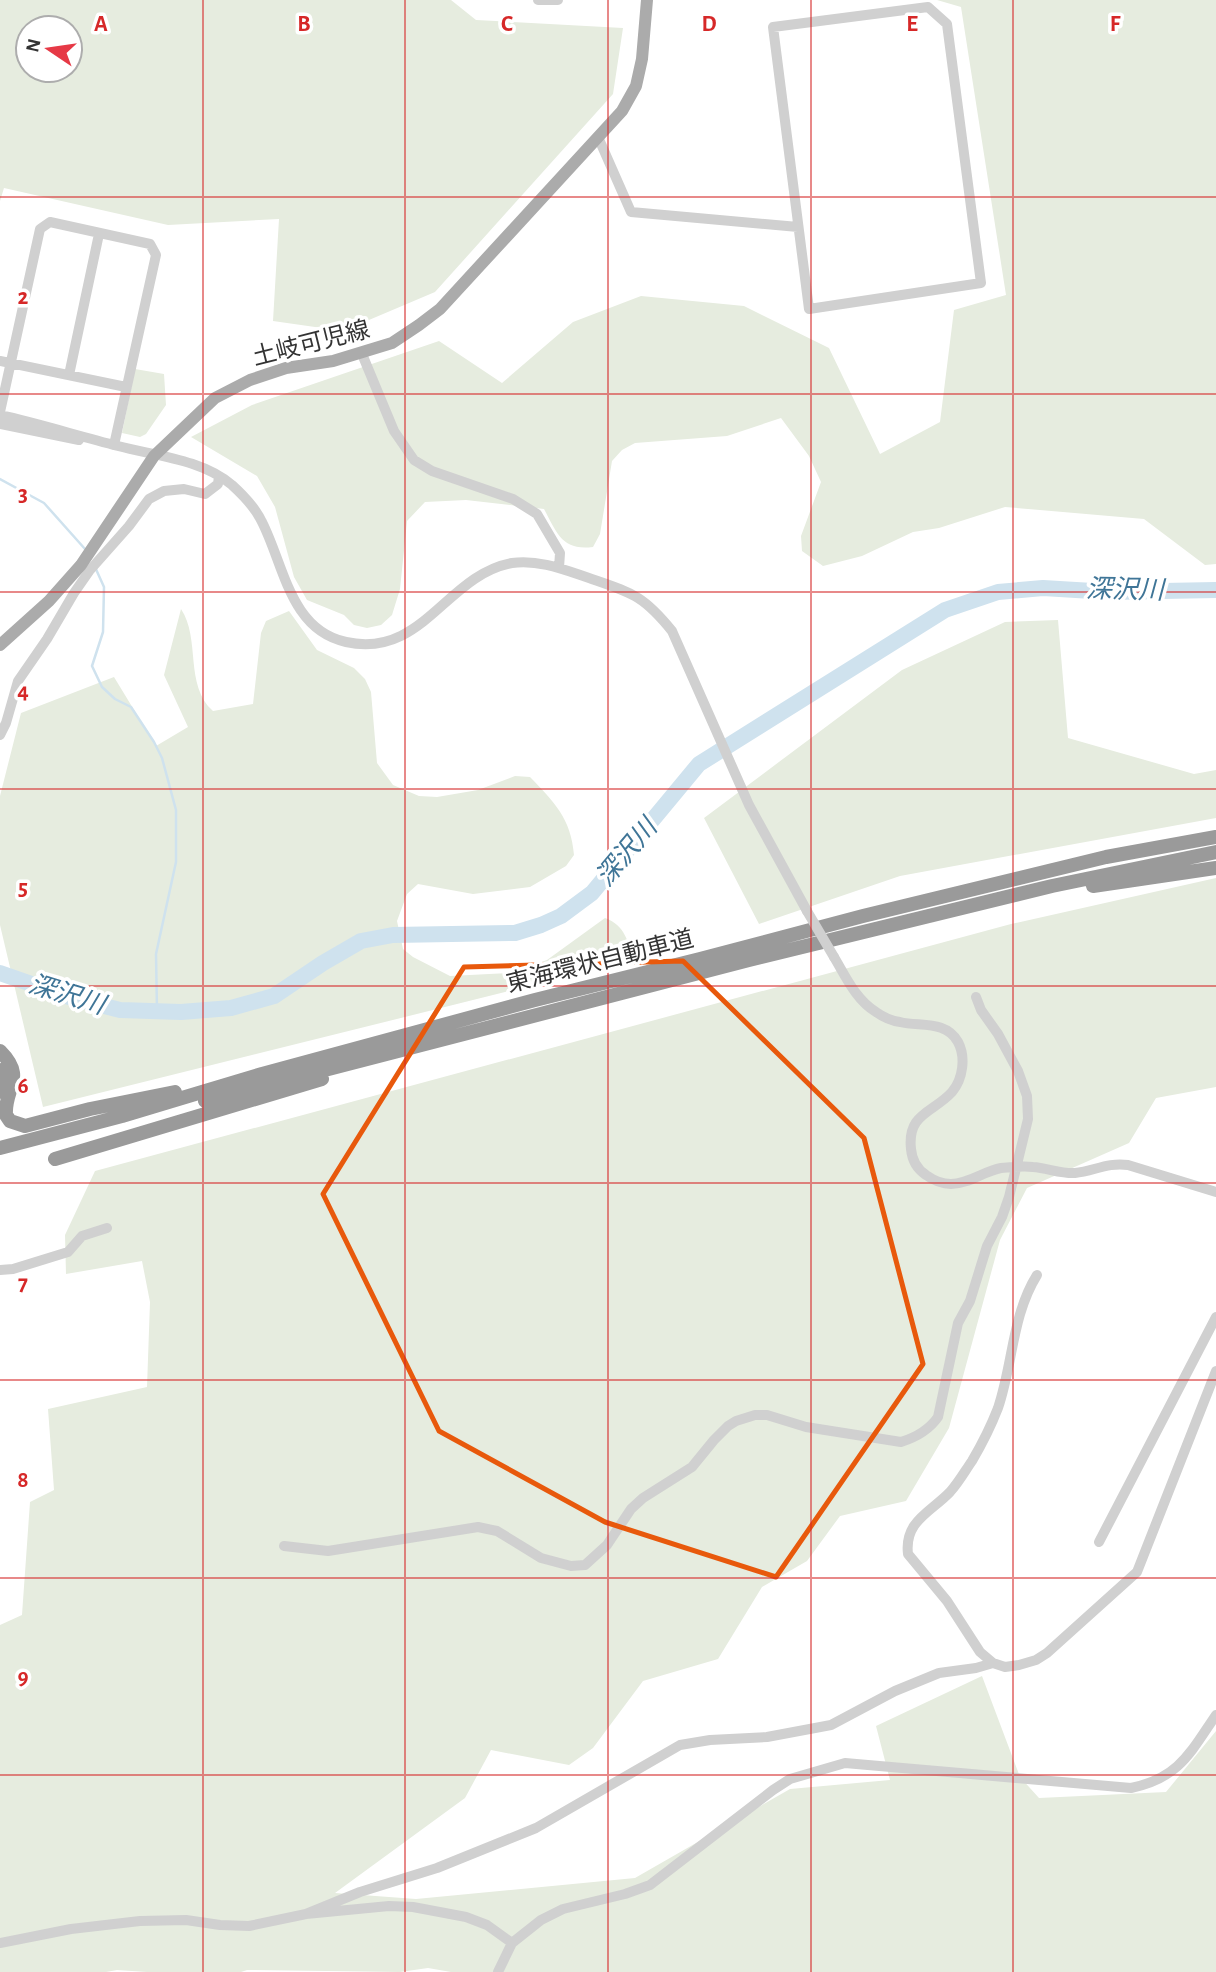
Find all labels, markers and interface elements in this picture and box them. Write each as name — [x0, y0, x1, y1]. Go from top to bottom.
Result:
text: A — [94, 13, 108, 36]
text: B — [297, 13, 311, 36]
text: C — [501, 13, 513, 36]
text: D — [701, 13, 717, 36]
text: E — [906, 13, 918, 36]
text: F — [1110, 13, 1121, 36]
north arrow — [14, 14, 84, 84]
text: N — [23, 37, 45, 54]
text: 2 — [18, 286, 29, 309]
street label: 土岐可児線 — [250, 316, 372, 370]
text: 3 — [18, 483, 28, 506]
water label: 深沢川 — [1086, 575, 1167, 604]
text: 4 — [17, 680, 29, 703]
water label: 深沢川 — [591, 811, 664, 891]
text: 5 — [18, 877, 28, 900]
street label: 東海環状自動車道 — [504, 925, 696, 997]
water label: 深沢川 — [26, 970, 111, 1020]
text: 6 — [17, 1075, 29, 1098]
text: 7 — [18, 1272, 28, 1295]
text: 8 — [17, 1469, 29, 1492]
text: 9 — [17, 1666, 29, 1689]

